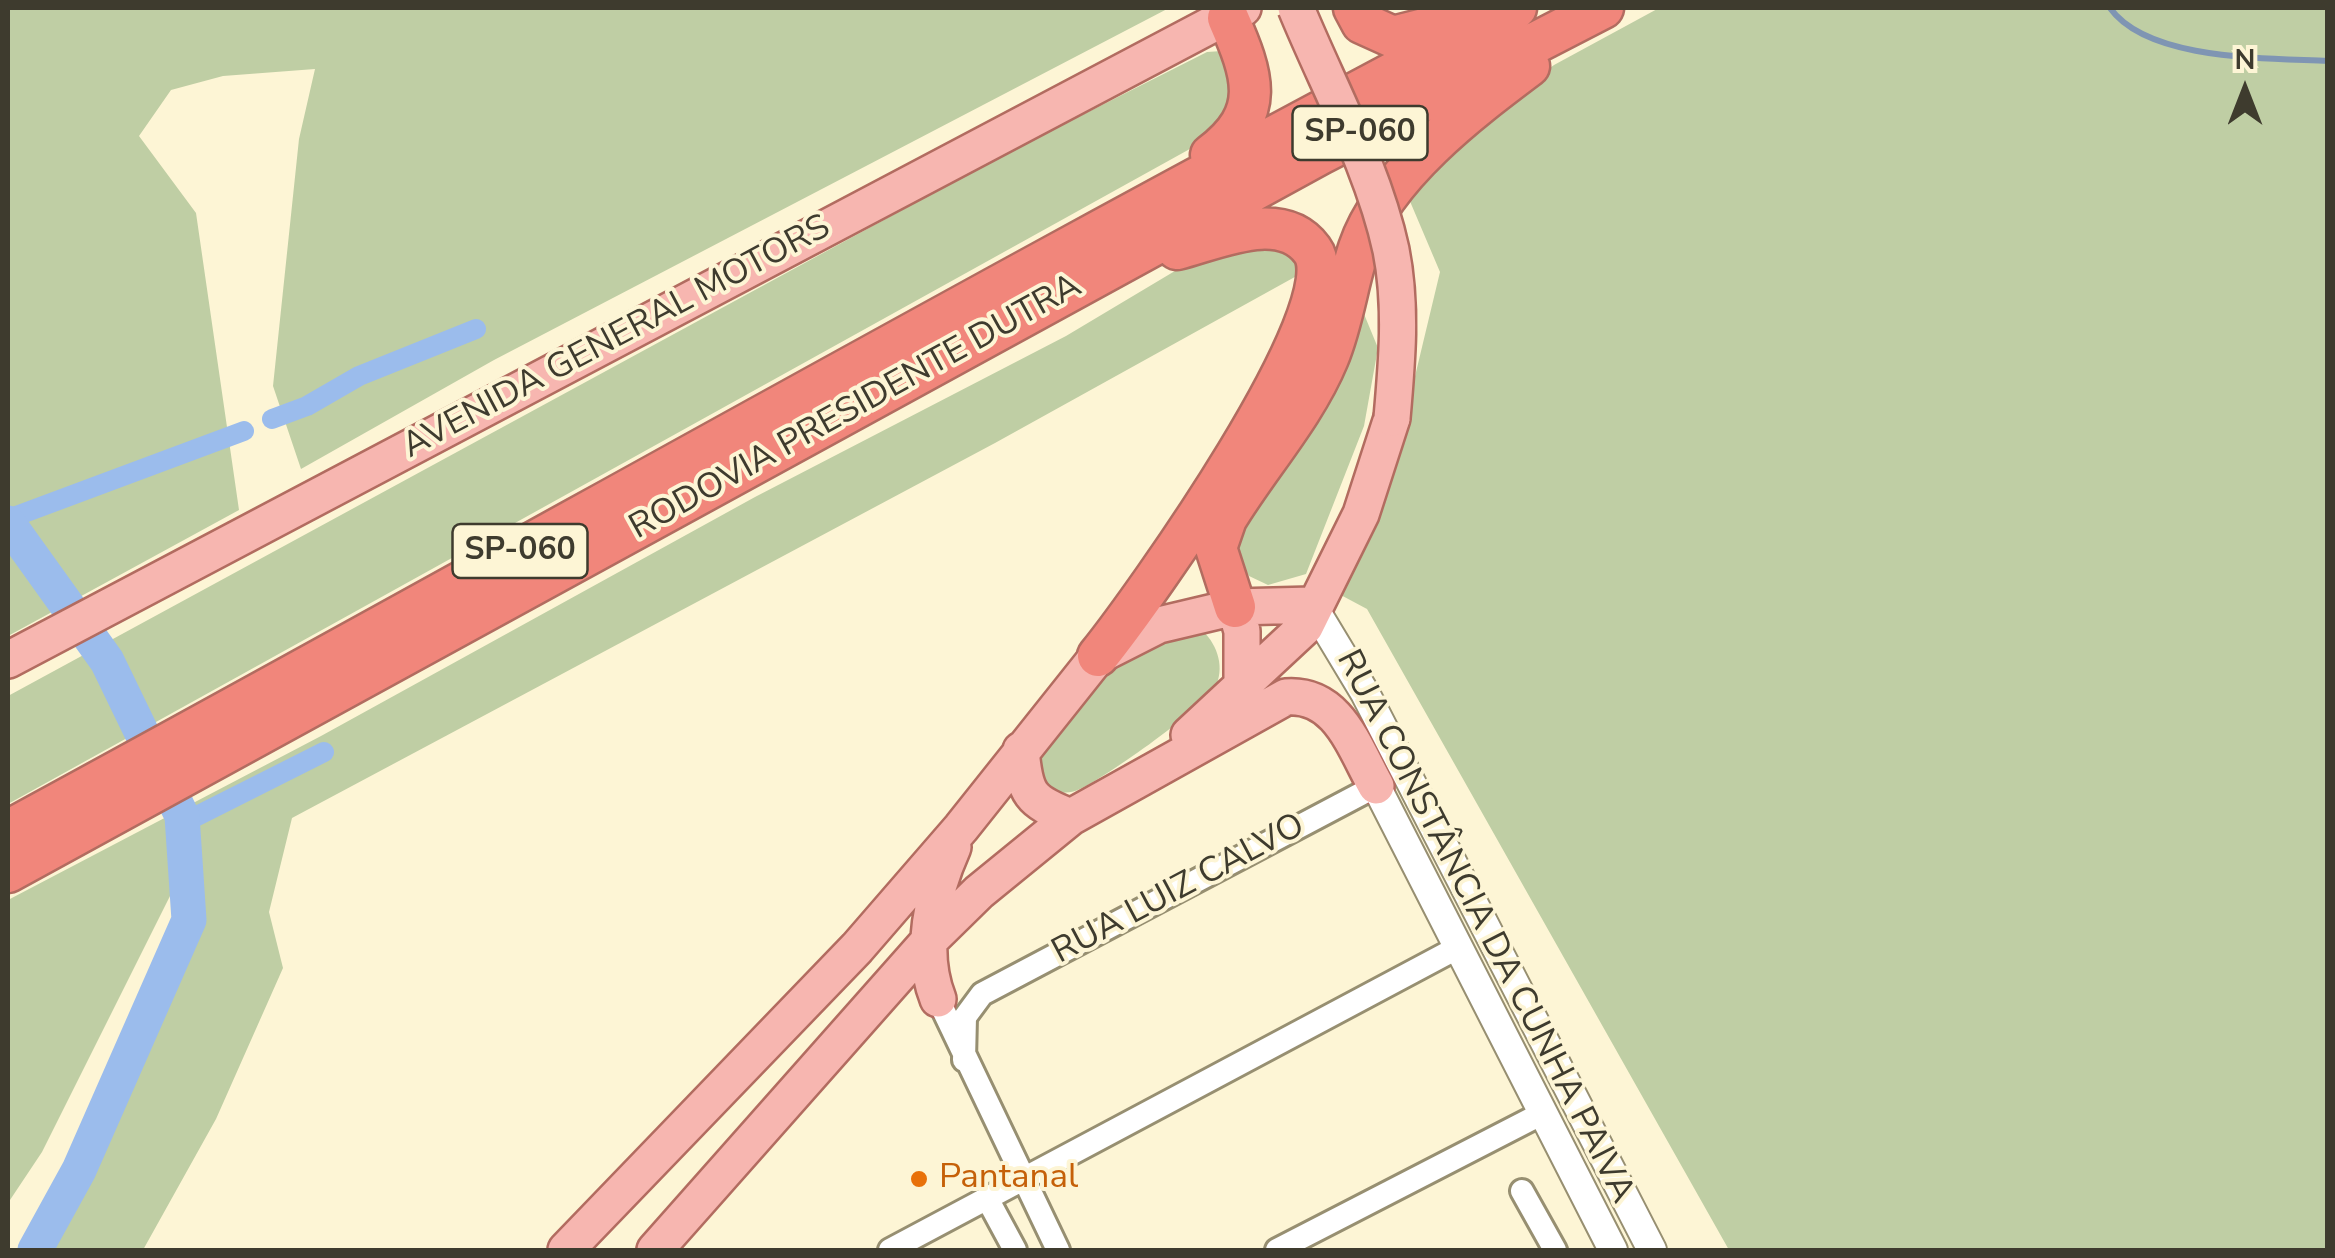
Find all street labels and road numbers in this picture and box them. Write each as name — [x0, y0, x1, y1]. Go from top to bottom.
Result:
road number: SP-060 — [1292, 106, 1428, 160]
street label: AVENIDA GENERAL MOTORS — [396, 207, 838, 469]
street label: RODOVIA PRESIDENTE DUTRA — [623, 266, 1089, 550]
road number: SP-060 — [452, 524, 588, 578]
street label: RUA CONSTÂNCIA DA CUNHA PAIVA — [1326, 644, 1642, 1210]
street label: RUA LUIZ CALVO — [1046, 806, 1312, 974]

